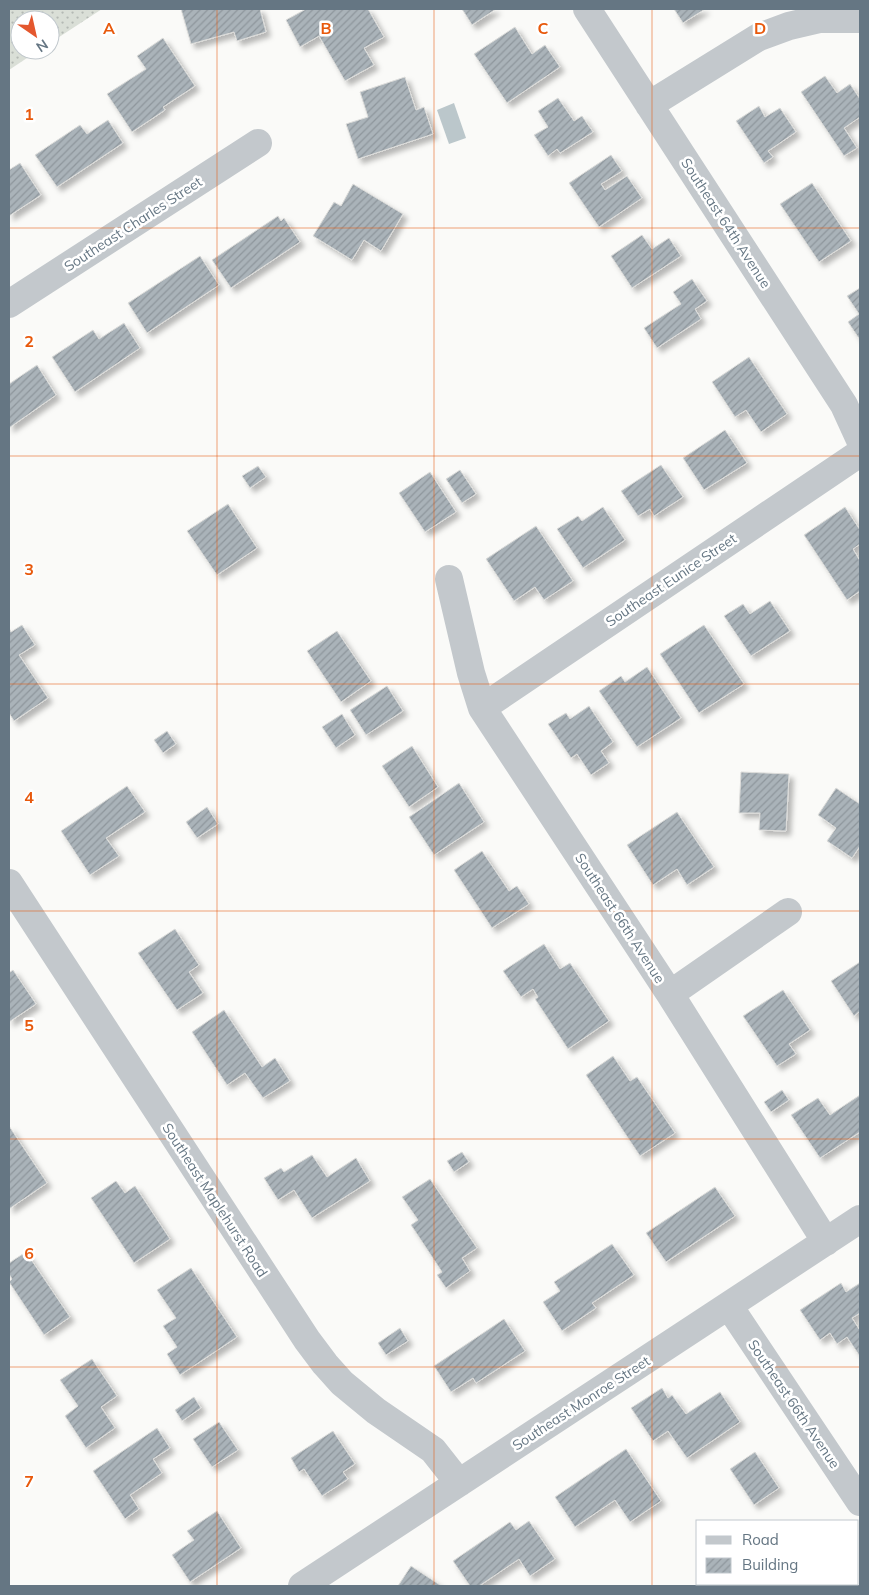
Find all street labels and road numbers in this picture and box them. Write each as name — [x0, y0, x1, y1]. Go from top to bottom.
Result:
street label: Southeast 64th Avenue — [677, 154, 775, 292]
street label: Southeast Charles Street — [61, 173, 205, 275]
street label: Southeast Eunice Street — [602, 529, 740, 631]
street label: Southeast 66th Avenue — [571, 849, 669, 987]
street label: Southeast Maplehurst Road — [158, 1120, 272, 1280]
street label: Southeast 66th Avenue — [744, 1336, 844, 1472]
street label: Southeast Monroe Street — [509, 1352, 653, 1454]

